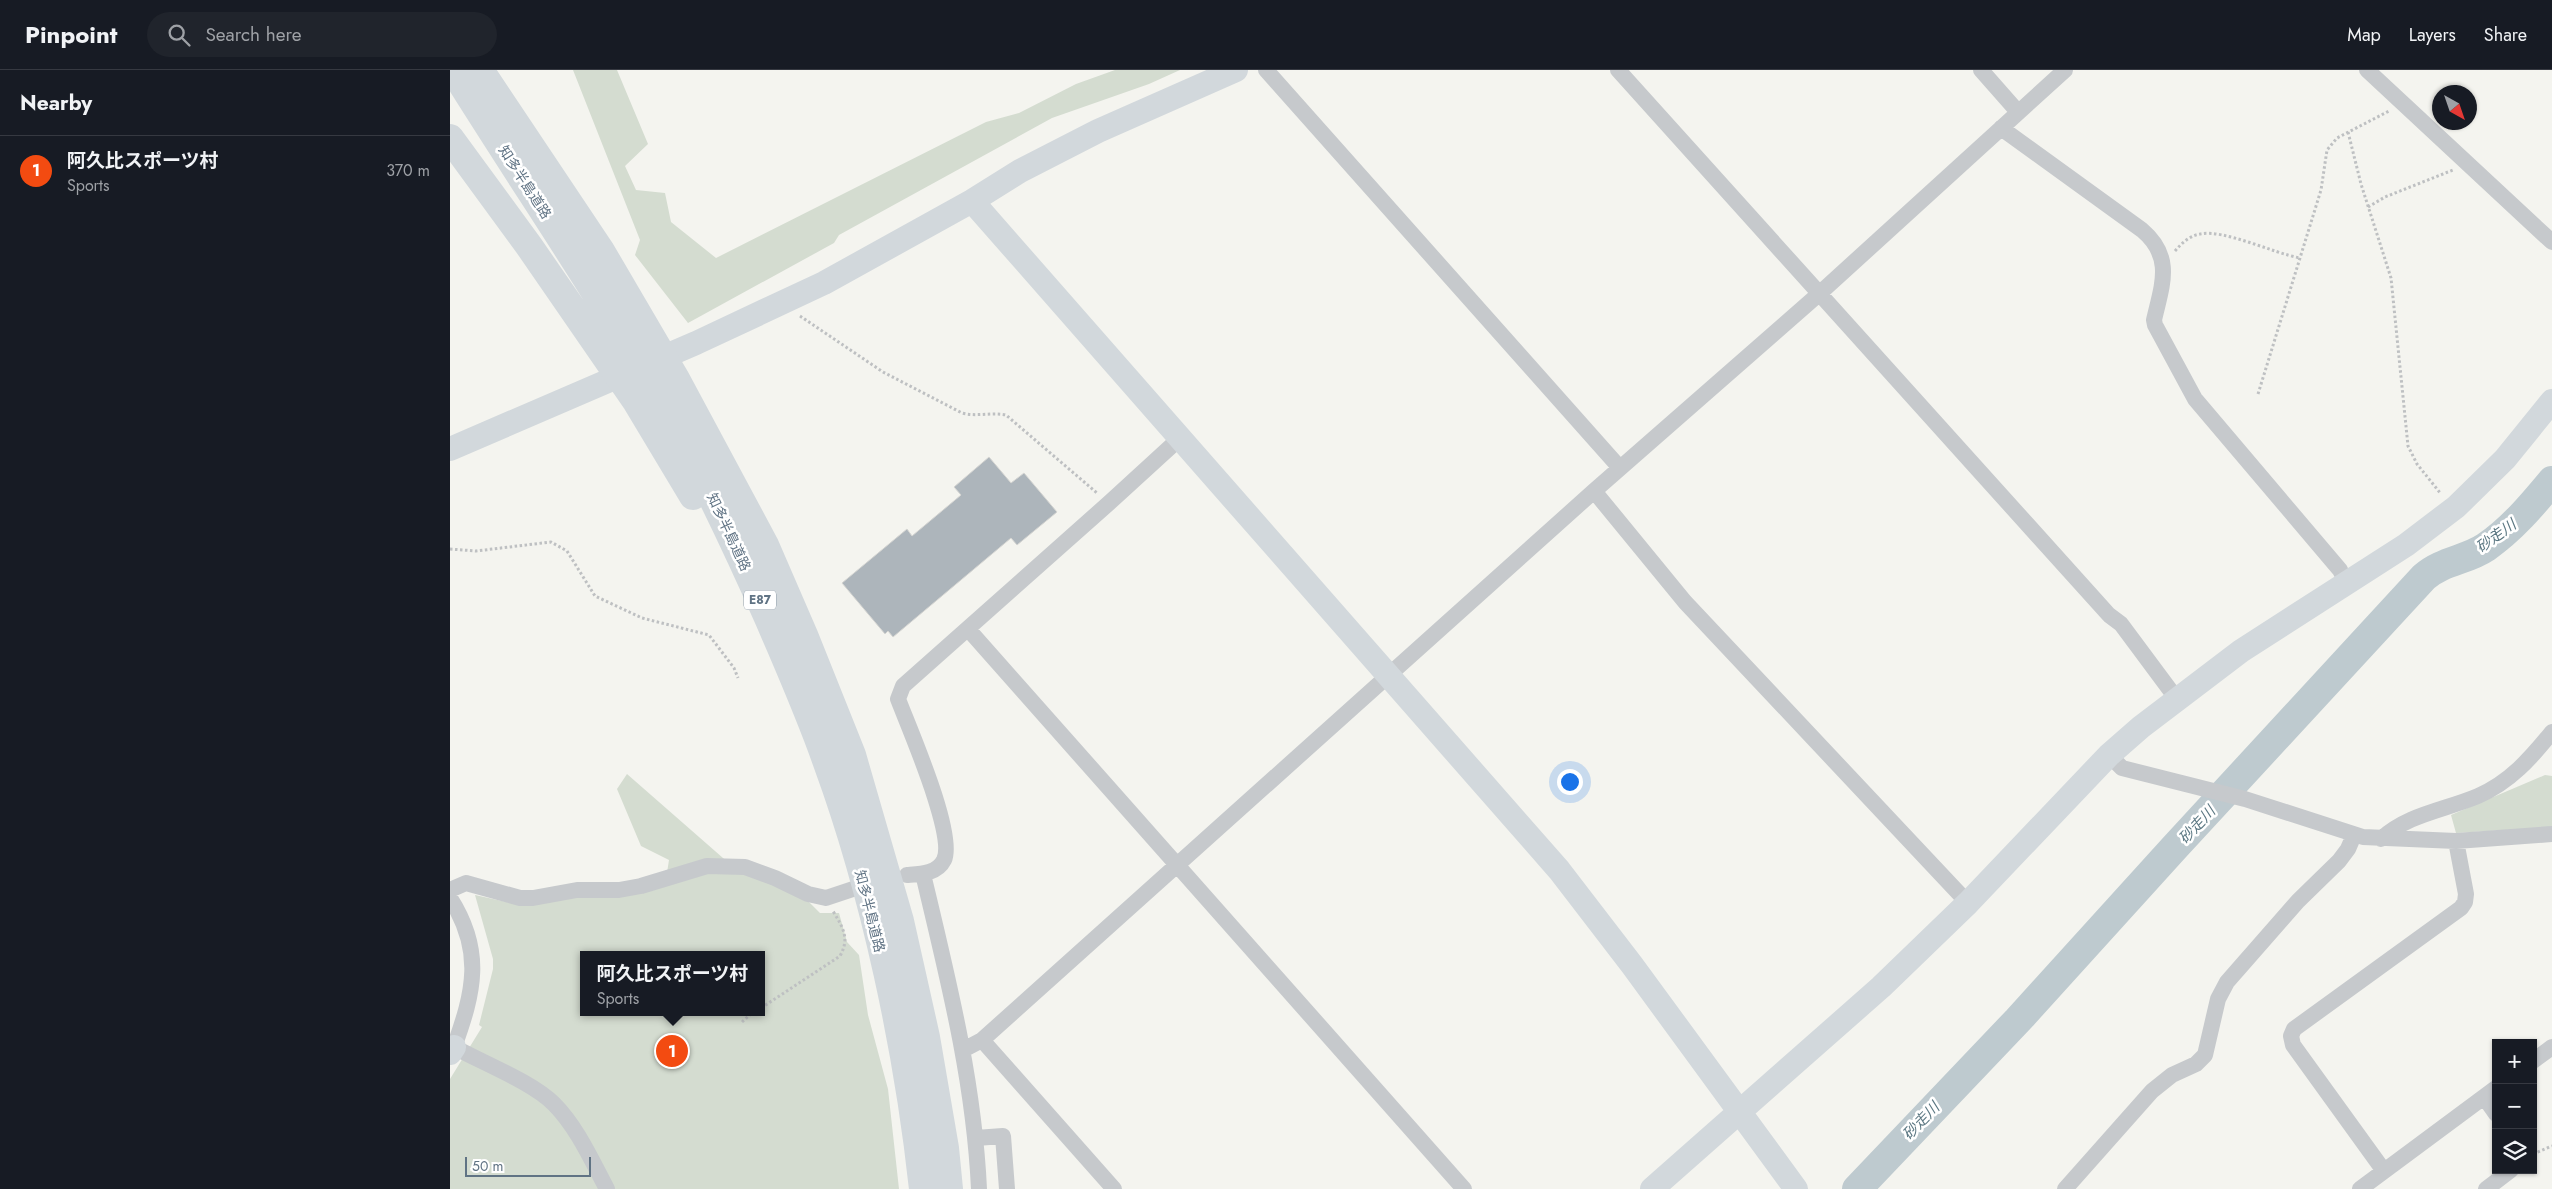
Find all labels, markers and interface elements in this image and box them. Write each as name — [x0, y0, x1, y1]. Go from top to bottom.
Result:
search box — [147, 12, 497, 57]
text: Pinpoint — [25, 17, 117, 52]
icon: search — [165, 21, 193, 49]
text: Search here — [205, 21, 302, 48]
text: Map — [2347, 22, 2381, 48]
text: Layers — [2409, 22, 2456, 48]
text: Share — [2484, 22, 2527, 48]
north arrow — [2432, 85, 2477, 130]
text: Nearby — [20, 88, 92, 118]
street label: 知多半島道路 — [494, 141, 556, 223]
text: 阿久比スポーツ村 — [67, 147, 219, 174]
text: 1 — [32, 159, 40, 182]
text: 370 m — [386, 159, 430, 182]
text: Sports — [67, 174, 109, 197]
street label: 知多半島道路 — [702, 490, 756, 574]
water label: 砂走川 — [2471, 513, 2522, 558]
road number: E87 — [744, 590, 776, 610]
your location — [1557, 769, 1583, 795]
water label: 砂走川 — [2174, 800, 2222, 849]
street label: 知多半島道路 — [850, 868, 890, 954]
popup — [580, 951, 765, 1016]
text: 阿久比スポーツ村 — [597, 960, 748, 987]
text: Sports — [597, 987, 639, 1010]
pin: 1 — [656, 1032, 688, 1070]
map controls — [2492, 1039, 2537, 1174]
button: + — [2492, 1039, 2537, 1084]
button: − — [2492, 1084, 2537, 1129]
water label: 砂走川 — [1897, 1096, 1946, 1145]
button: layers — [2492, 1129, 2537, 1174]
scale bar — [465, 1154, 591, 1177]
text: 50 m — [472, 1156, 503, 1176]

